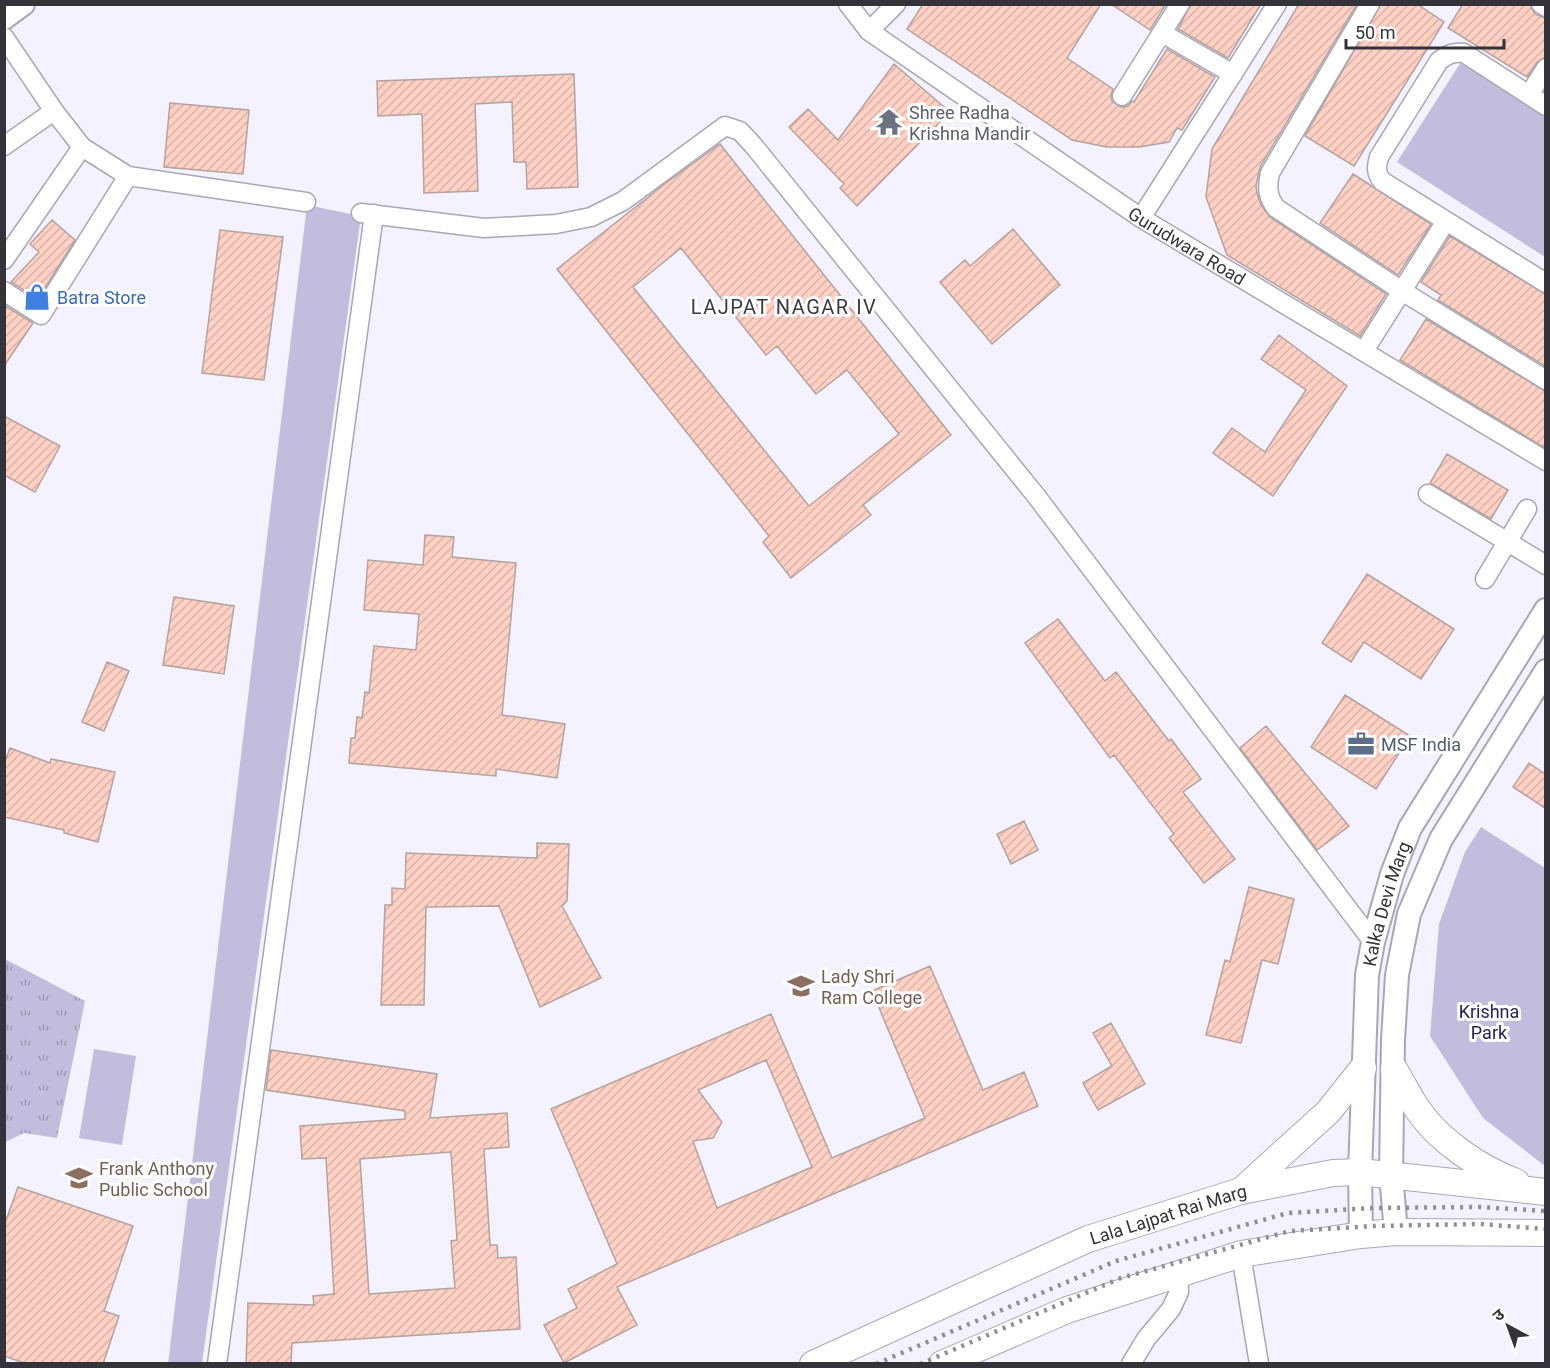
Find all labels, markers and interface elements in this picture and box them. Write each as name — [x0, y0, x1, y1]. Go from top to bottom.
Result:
scale bar — [1346, 12, 1504, 50]
text: 50 m — [1355, 22, 1395, 43]
place label: Shree Radha Krishna Mandir — [909, 102, 1030, 144]
temple icon: Shree Radha Krishna Mandir — [874, 107, 904, 137]
street label: Gurudwara Road — [1124, 202, 1250, 289]
shop icon: Batra Store — [22, 282, 52, 312]
place label: Batra Store — [57, 287, 146, 308]
district label: LAJPAT NAGAR IV — [691, 295, 877, 319]
office icon: MSF India — [1346, 729, 1376, 759]
place label: MSF India — [1381, 734, 1461, 755]
street label: Kalka Devi Marg — [1358, 838, 1414, 968]
place label: Lady Shri Ram College — [821, 966, 922, 1008]
school or university icon: Lady Shri Ram College — [786, 971, 816, 1001]
park label: Krishna Park — [1459, 1001, 1519, 1043]
place label: Frank Anthony Public School — [99, 1158, 214, 1200]
school or university icon: Frank Anthony Public School — [64, 1163, 94, 1193]
street label: Lala Lajpat Rai Marg — [1087, 1180, 1248, 1248]
north arrow — [1478, 1296, 1538, 1356]
text: उ — [1489, 1304, 1509, 1325]

